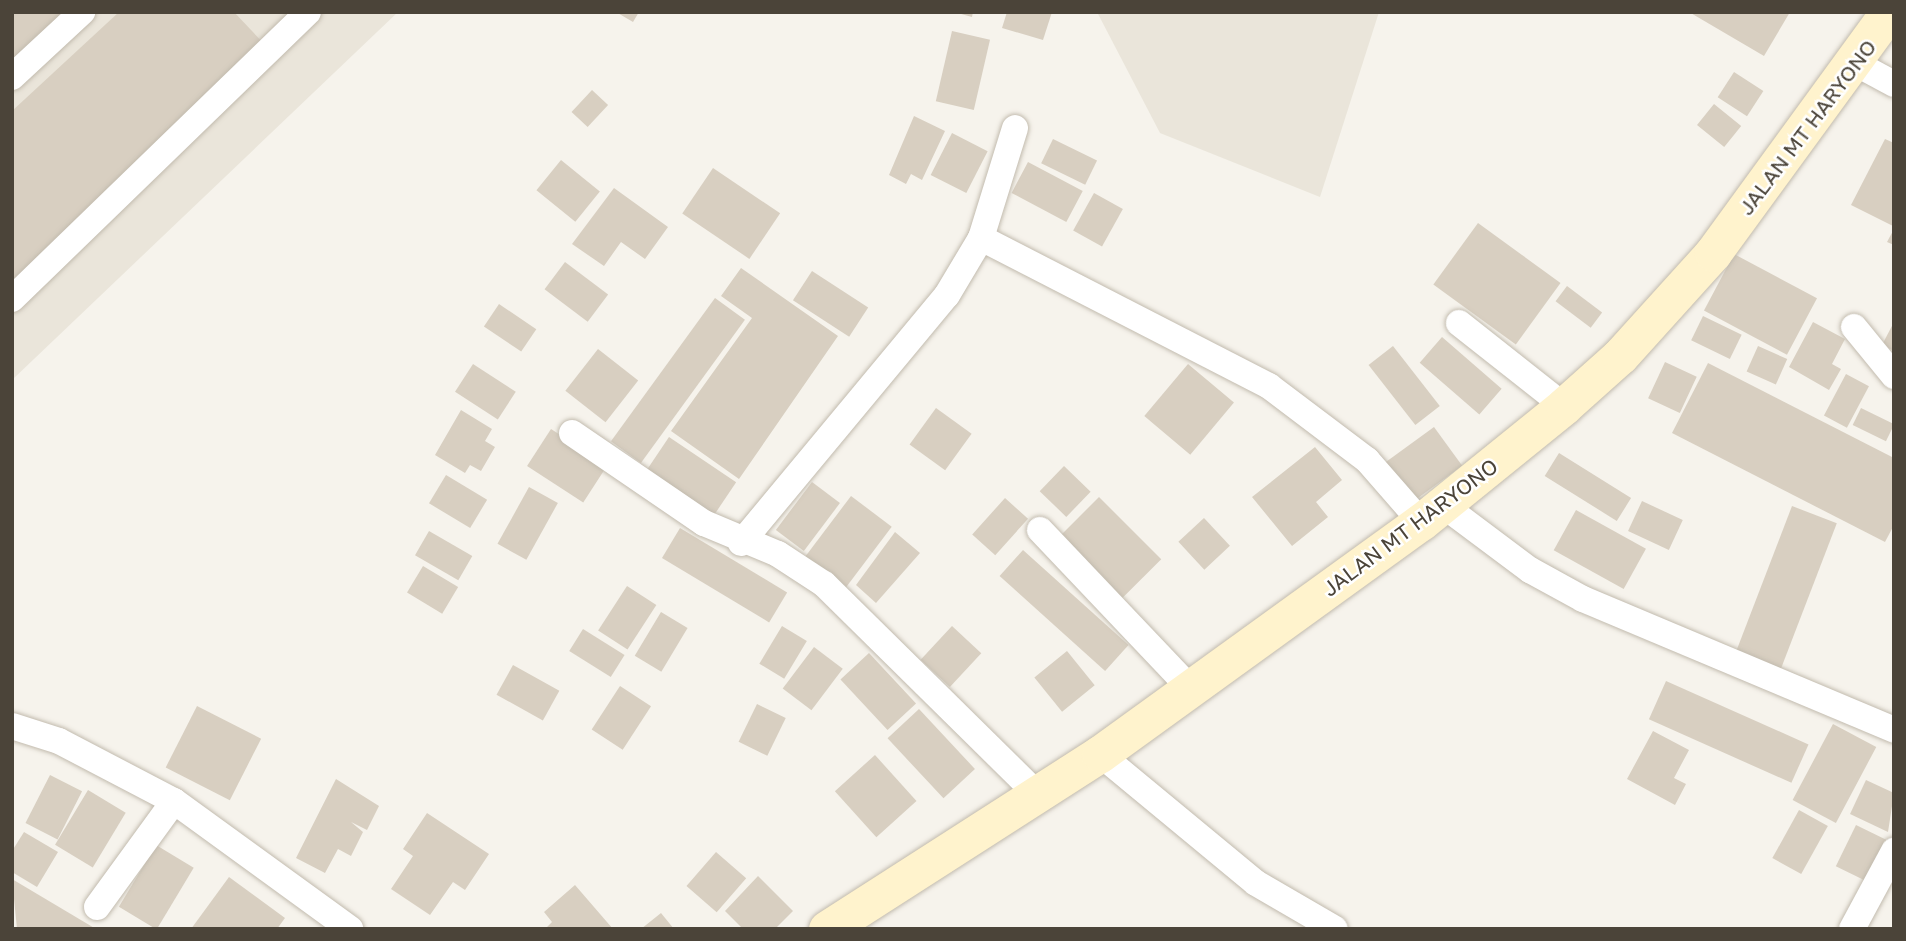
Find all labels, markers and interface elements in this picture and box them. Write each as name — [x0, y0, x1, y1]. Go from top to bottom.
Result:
street label: JALAN MT HARYONO — [1733, 34, 1881, 220]
street label: JALAN MT HARYONO — [1317, 453, 1503, 601]

